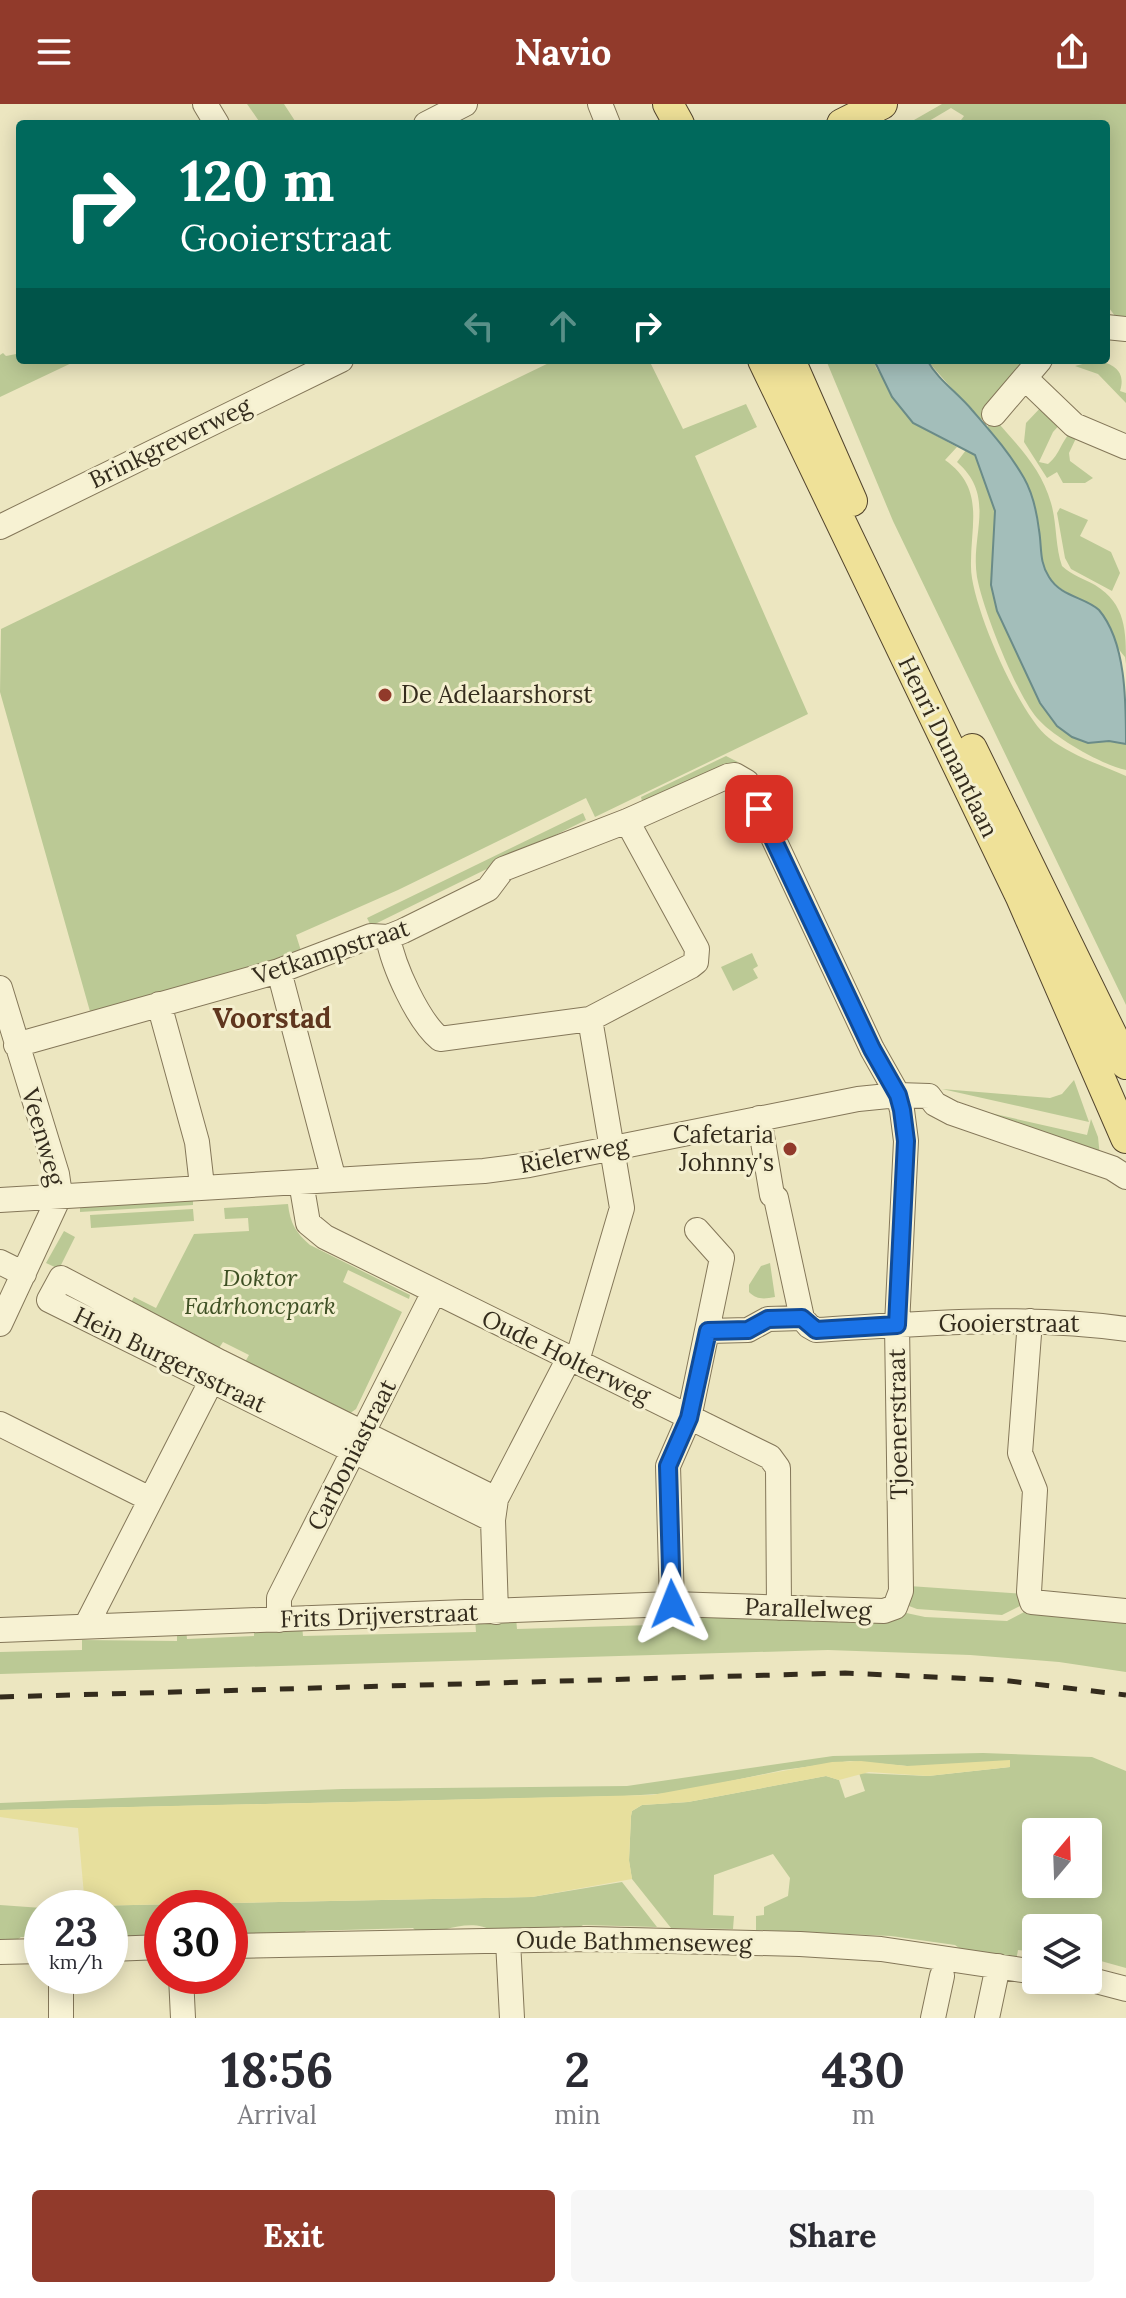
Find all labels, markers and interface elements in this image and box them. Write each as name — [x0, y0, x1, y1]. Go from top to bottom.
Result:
text: Navio — [515, 29, 611, 75]
icon: menu — [32, 30, 76, 74]
icon: share — [1050, 30, 1094, 74]
text: 120 m — [180, 145, 334, 216]
icon: right — [48, 152, 152, 256]
text: Gooierstraat — [180, 215, 392, 261]
icon: left — [457, 304, 501, 348]
icon: ahead — [541, 304, 585, 348]
icon: right — [625, 304, 669, 348]
street label: Brinkgreverweg — [84, 390, 257, 495]
street label: Henri Dunantlaan — [891, 651, 1006, 843]
place label: De Adelaarshorst — [401, 679, 593, 710]
marker: De Adelaarshorst — [376, 686, 394, 704]
pin — [725, 775, 793, 843]
icon: arrive — [737, 787, 781, 831]
street label: Vetkampstraat — [248, 911, 414, 992]
district label: Voorstad — [212, 1000, 332, 1036]
street label: Veenweg — [15, 1084, 72, 1190]
place label: Cafetaria Johnny's — [673, 1119, 774, 1178]
street label: Rielerweg — [517, 1129, 632, 1180]
marker: Cafetaria Johnny's — [781, 1140, 799, 1158]
park label: Doktor Fadrhoncpark — [184, 1262, 336, 1321]
street label: Hein Burgersstraat — [69, 1300, 272, 1420]
street label: Oude Holterweg — [477, 1302, 656, 1411]
street label: Gooierstraat — [939, 1308, 1080, 1339]
street label: Tjoenerstraat — [881, 1347, 914, 1500]
street label: Carboniastraat — [300, 1373, 403, 1536]
position arrow — [630, 1562, 714, 1646]
street label: Parallelweg — [744, 1591, 873, 1626]
street label: Frits Drijverstraat — [279, 1597, 479, 1634]
north arrow — [1022, 1818, 1102, 1898]
map controls — [1022, 1818, 1102, 1994]
speed limit sign: 30 — [144, 1890, 248, 1994]
text: 23 — [54, 1906, 98, 1957]
button: layers — [1022, 1914, 1102, 1994]
street label: Oude Bathmenseweg — [516, 1924, 753, 1959]
text: km/h — [49, 1949, 103, 1974]
text: 18:56 — [221, 2039, 333, 2100]
text: 2 — [565, 2039, 590, 2100]
text: 430 — [821, 2039, 905, 2100]
text: Arrival — [237, 2098, 317, 2131]
text: min — [554, 2098, 601, 2131]
text: m — [852, 2098, 875, 2131]
button: Exit — [32, 2190, 555, 2282]
button: Share — [571, 2190, 1094, 2282]

